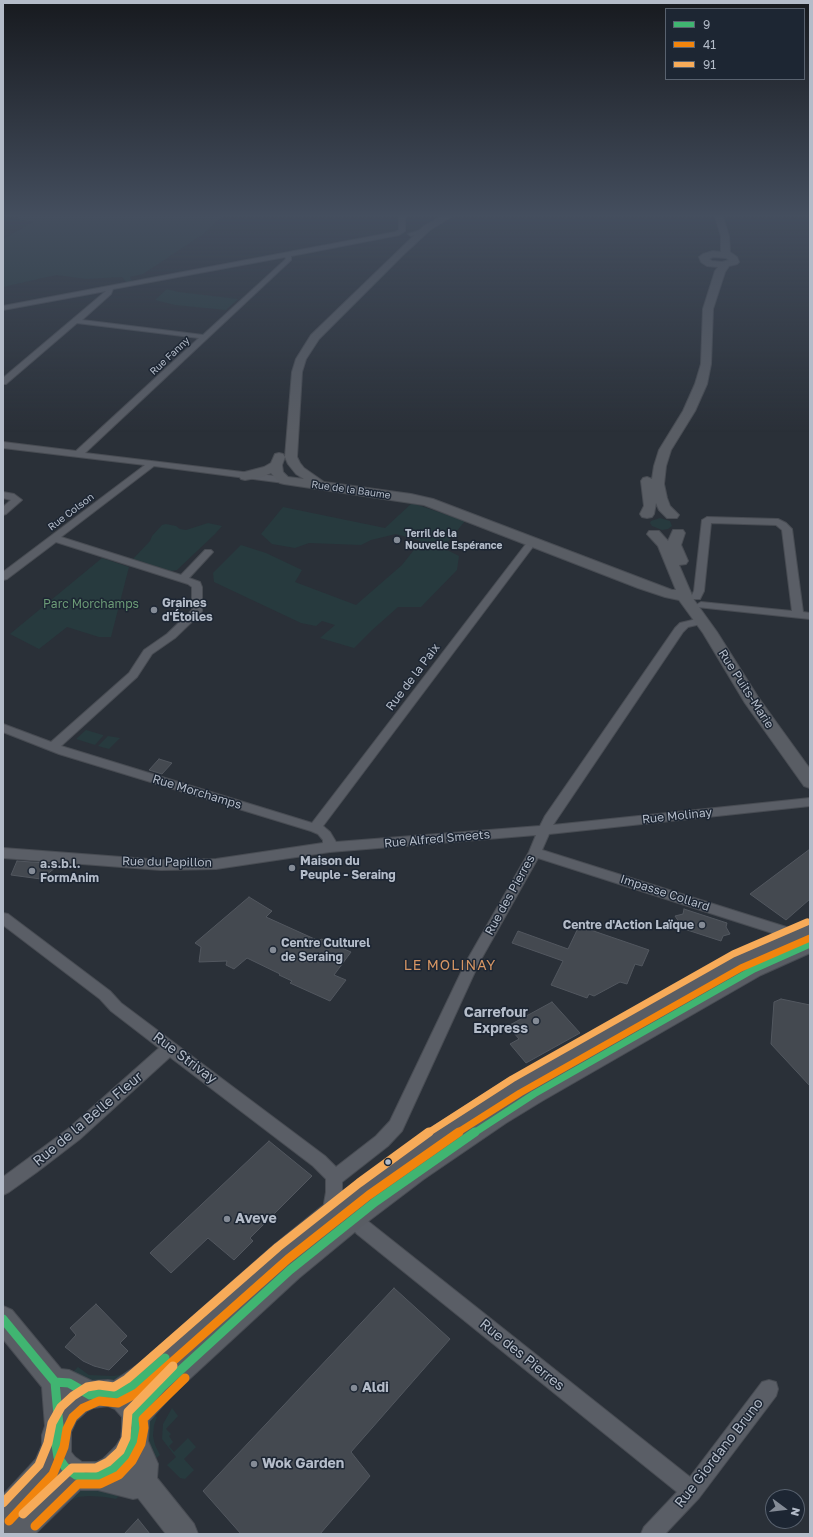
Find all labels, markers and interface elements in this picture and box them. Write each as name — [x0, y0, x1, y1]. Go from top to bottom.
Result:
legend — [665, 8, 805, 80]
text: 9 — [703, 17, 710, 32]
text: 41 — [703, 37, 716, 52]
text: 91 — [703, 57, 716, 72]
street label: Rue Fanny — [148, 335, 192, 377]
street label: Rue de la Baume — [311, 479, 391, 501]
street label: Rue Colson — [46, 491, 96, 533]
place label: Terril de la Nouvelle Espérance — [405, 528, 502, 552]
marker: Terril de la Nouvelle Espérance — [392, 535, 402, 545]
place label: Graines d'Étoiles — [162, 596, 213, 624]
park label: Parc Morchamps — [43, 597, 139, 611]
marker: Graines d'Étoiles — [149, 605, 159, 615]
street label: Rue de la Paix — [383, 641, 443, 713]
street label: Rue Puits-Marie — [715, 647, 777, 731]
street label: Rue Morchamps — [151, 772, 243, 812]
street label: Rue Molinay — [641, 805, 713, 827]
street label: Rue Alfred Smeets — [383, 827, 491, 851]
street label: Rue des Pierres — [482, 852, 538, 938]
street label: Rue du Papillon — [122, 854, 212, 870]
place label: Maison du Peuple - Seraing — [300, 854, 396, 882]
place label: a.s.b.l. FormAnim — [40, 857, 99, 885]
marker: Maison du Peuple - Seraing — [287, 863, 297, 873]
marker: a.s.b.l. FormAnim — [27, 866, 37, 876]
street label: Impasse Collard — [619, 872, 711, 914]
place label: Centre d'Action Laïque — [563, 918, 694, 932]
marker: Centre d'Action Laïque — [697, 920, 707, 930]
place label: Centre Culturel de Seraing — [281, 936, 370, 964]
marker: Centre Culturel de Seraing — [268, 945, 278, 955]
district label: LE MOLINAY — [404, 958, 496, 974]
place label: Carrefour Express — [464, 1005, 528, 1038]
marker: Carrefour Express — [531, 1016, 541, 1026]
street label: Rue Strivay — [150, 1029, 220, 1087]
street label: Rue de la Belle Fleur — [30, 1068, 146, 1170]
unlabelled marker — [383, 1157, 393, 1167]
place label: Aveve — [235, 1211, 277, 1227]
marker: Aveve — [222, 1214, 232, 1224]
street label: Rue des Pierres — [476, 1316, 568, 1394]
place label: Aldi — [362, 1380, 389, 1396]
marker: Aldi — [349, 1383, 359, 1393]
street label: Rue Giordano Bruno — [671, 1395, 767, 1511]
place label: Wok Garden — [262, 1456, 344, 1472]
marker: Wok Garden — [249, 1459, 259, 1469]
north arrow — [765, 1489, 805, 1529]
text: N — [789, 1506, 803, 1518]

